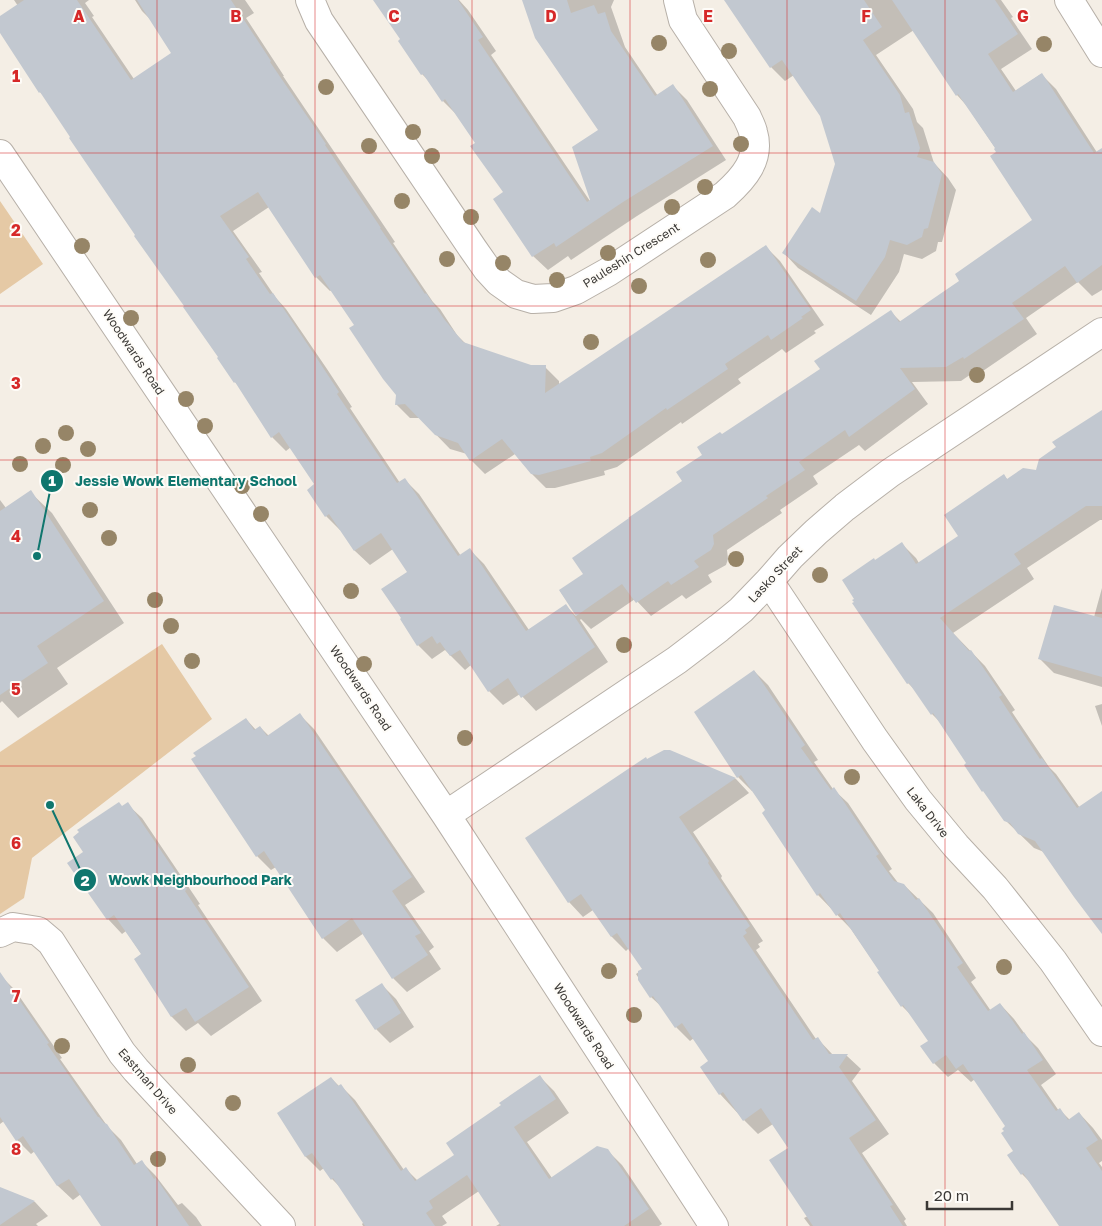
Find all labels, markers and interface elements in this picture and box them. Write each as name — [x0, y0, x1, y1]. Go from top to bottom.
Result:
text: A — [73, 6, 85, 26]
text: B — [230, 6, 242, 26]
text: C — [388, 6, 400, 26]
text: D — [545, 6, 557, 26]
text: E — [703, 6, 713, 26]
text: F — [861, 6, 871, 26]
text: G — [1017, 6, 1029, 26]
text: 1 — [12, 66, 20, 86]
street label: Pauleshin Crescent — [580, 219, 682, 291]
text: 2 — [11, 220, 21, 240]
street label: Woodwards Road — [100, 306, 168, 398]
text: 3 — [11, 373, 21, 393]
callout: Jessie Wowk Elementary School — [40, 467, 307, 496]
text: 1 — [48, 471, 56, 489]
text: Jessie Wowk Elementary School — [75, 472, 297, 489]
text: 4 — [11, 526, 21, 546]
street label: Lasko Street — [745, 542, 805, 606]
street label: Woodwards Road — [327, 642, 395, 734]
text: 5 — [11, 679, 21, 699]
street label: Laka Drive — [904, 784, 952, 840]
text: 6 — [11, 833, 21, 853]
callout: Wowk Neighbourhood Park — [73, 866, 302, 895]
text: 2 — [80, 871, 90, 889]
text: Wowk Neighbourhood Park — [108, 871, 292, 888]
street label: Woodwards Road — [551, 980, 617, 1072]
text: 7 — [12, 986, 21, 1006]
street label: Eastman Drive — [115, 1045, 181, 1117]
text: 8 — [11, 1139, 21, 1159]
scale bar — [927, 1178, 1012, 1210]
text: 20 m — [934, 1186, 969, 1204]

